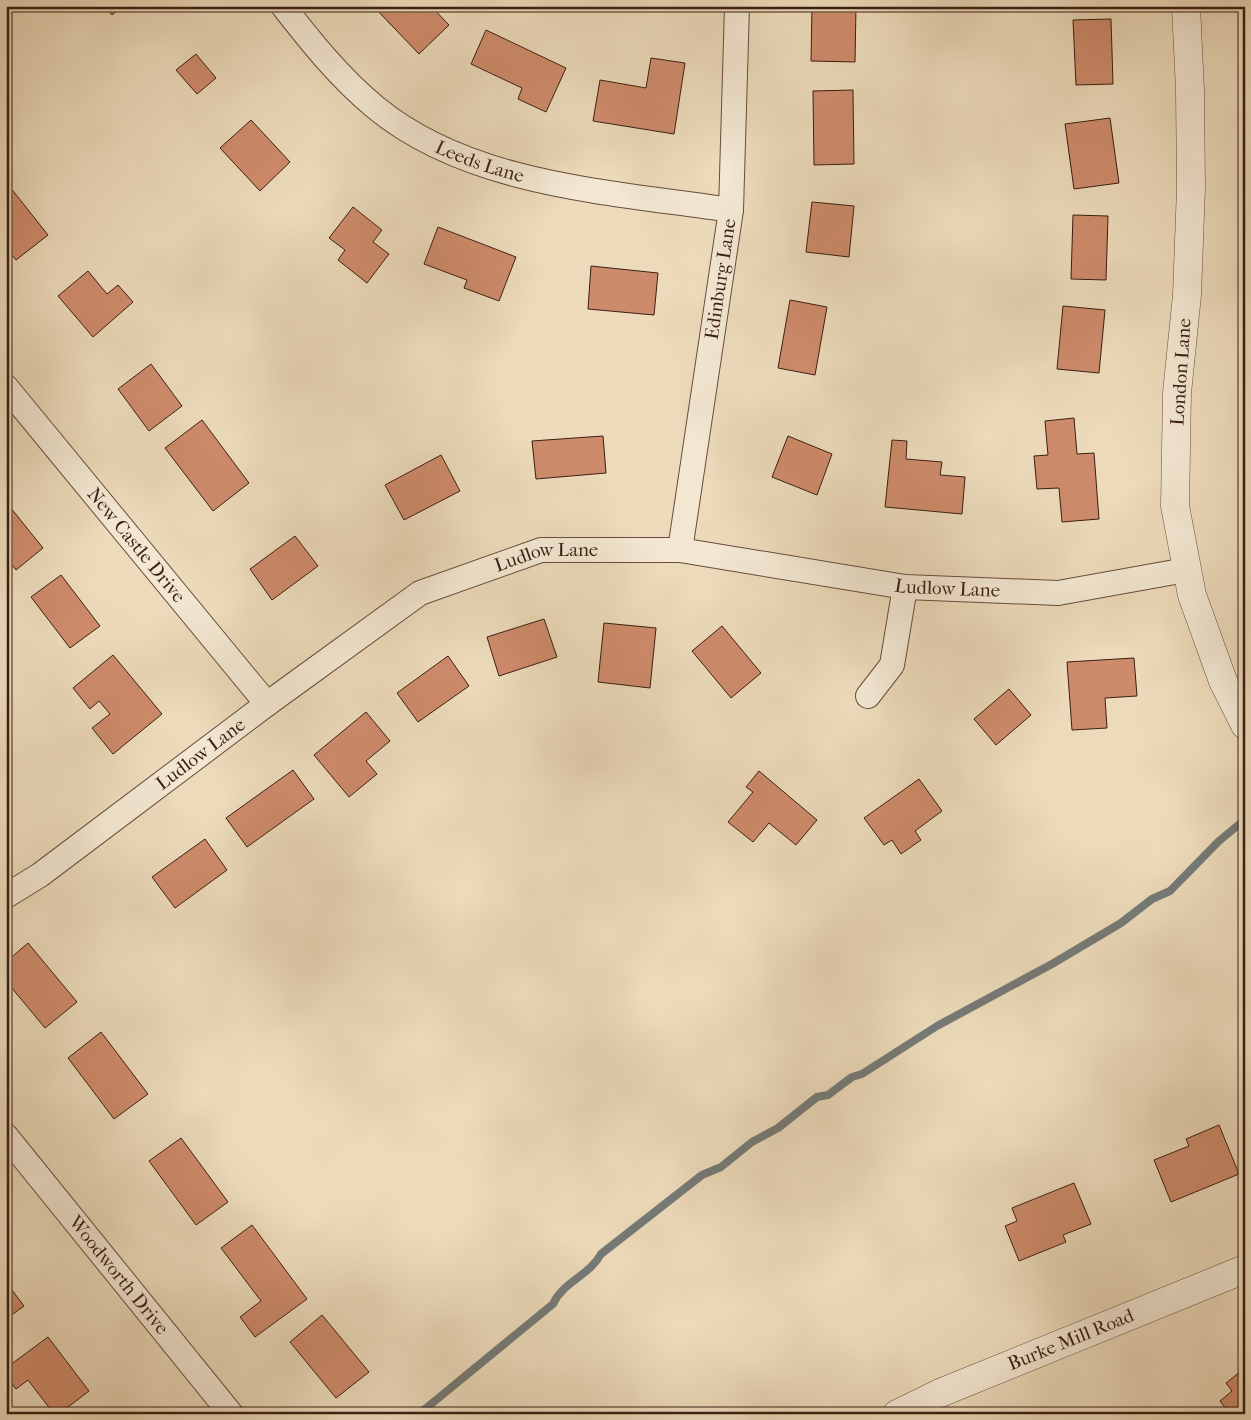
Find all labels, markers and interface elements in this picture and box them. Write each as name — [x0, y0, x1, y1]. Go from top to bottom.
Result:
street label: Leeds Lane — [432, 136, 526, 187]
street label: Edinburg Lane — [701, 217, 741, 341]
street label: London Lane — [1166, 318, 1196, 426]
street label: New Castle Drive — [83, 483, 190, 607]
street label: Ludlow Lane — [492, 539, 598, 577]
street label: Ludlow Lane — [893, 574, 1001, 602]
street label: Ludlow Lane — [152, 713, 249, 795]
street label: Woodworth Drive — [63, 1211, 173, 1339]
street label: Burke Mill Road — [1005, 1304, 1138, 1375]

